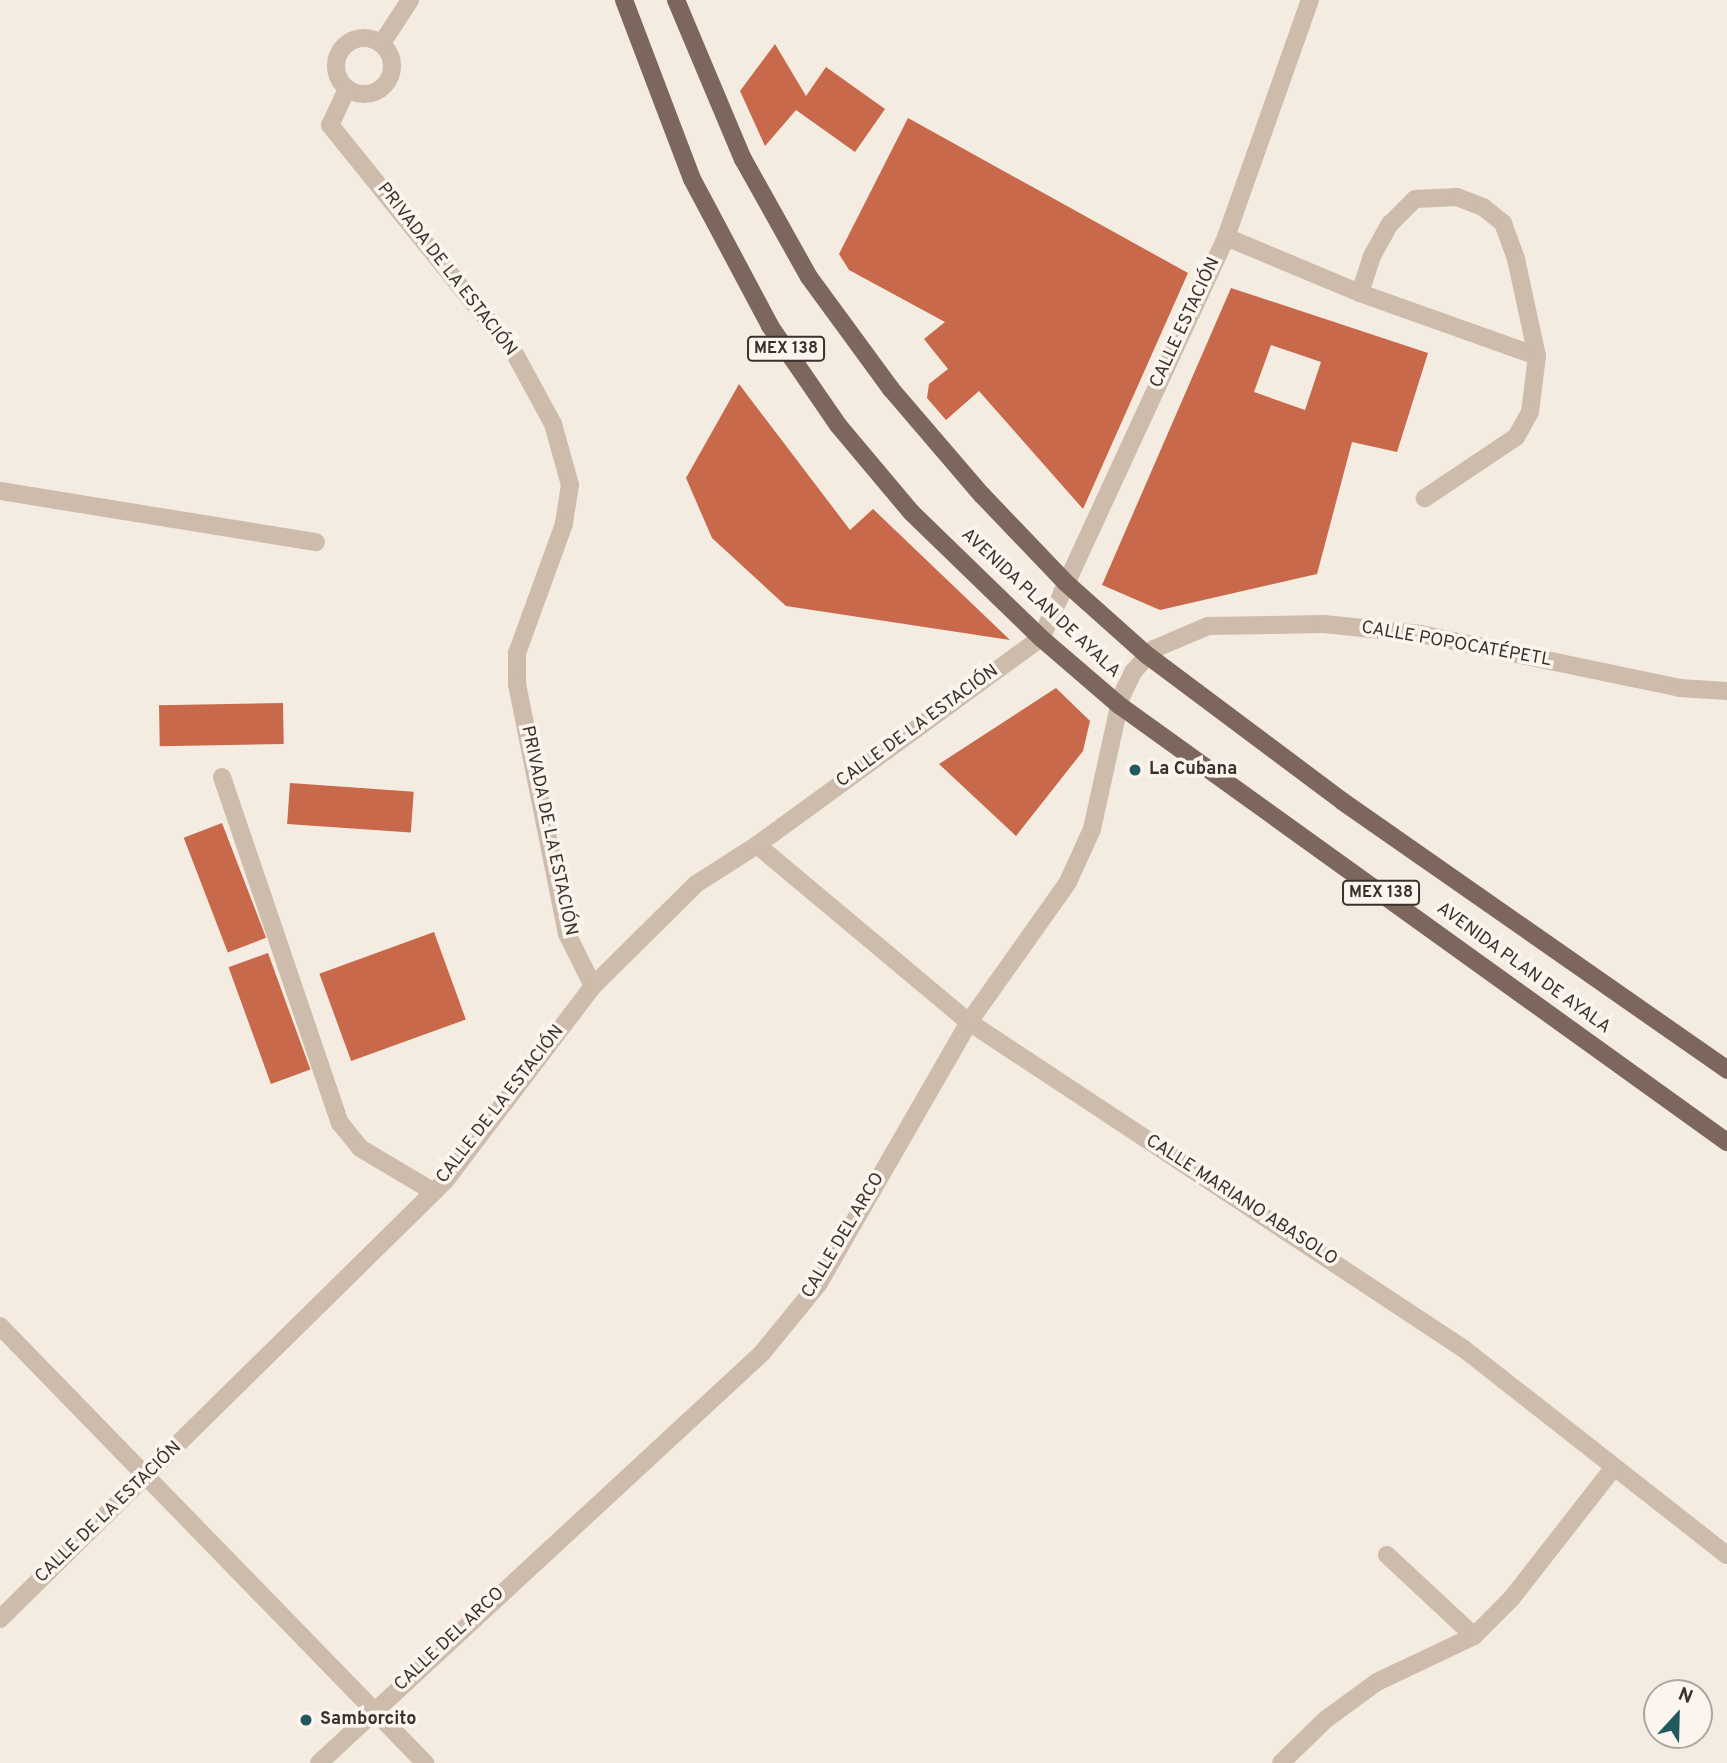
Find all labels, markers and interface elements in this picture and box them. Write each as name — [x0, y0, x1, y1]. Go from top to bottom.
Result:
street label: PRIVADA DE LA ESTACIÓN — [371, 178, 521, 362]
street label: CALLE ESTACIÓN — [1146, 254, 1226, 392]
road number: MEX 138 — [746, 336, 826, 362]
street label: AVENIDA PLAN DE AYALA — [955, 524, 1125, 684]
street label: CALLE POPOCATÉPETL — [1359, 618, 1553, 672]
street label: CALLE DE LA ESTACIÓN — [833, 661, 1003, 793]
street label: PRIVADA DE LA ESTACIÓN — [515, 723, 581, 939]
place label: La Cubana — [1149, 759, 1237, 781]
marker: La Cubana — [1127, 762, 1143, 778]
road number: MEX 138 — [1341, 880, 1421, 906]
street label: AVENIDA PLAN DE AYALA — [1431, 898, 1615, 1040]
street label: CALLE DE LA ESTACIÓN — [432, 1021, 570, 1189]
street label: CALLE MARIANO ABASOLO — [1141, 1131, 1341, 1271]
street label: CALLE DEL ARCO — [798, 1169, 890, 1303]
street label: CALLE DE LA ESTACIÓN — [31, 1437, 187, 1589]
street label: CALLE DEL ARCO — [390, 1583, 510, 1697]
north arrow — [1643, 1679, 1713, 1749]
text: N — [1674, 1683, 1696, 1710]
place label: Samborcito — [320, 1709, 417, 1731]
marker: Samborcito — [298, 1712, 314, 1728]

